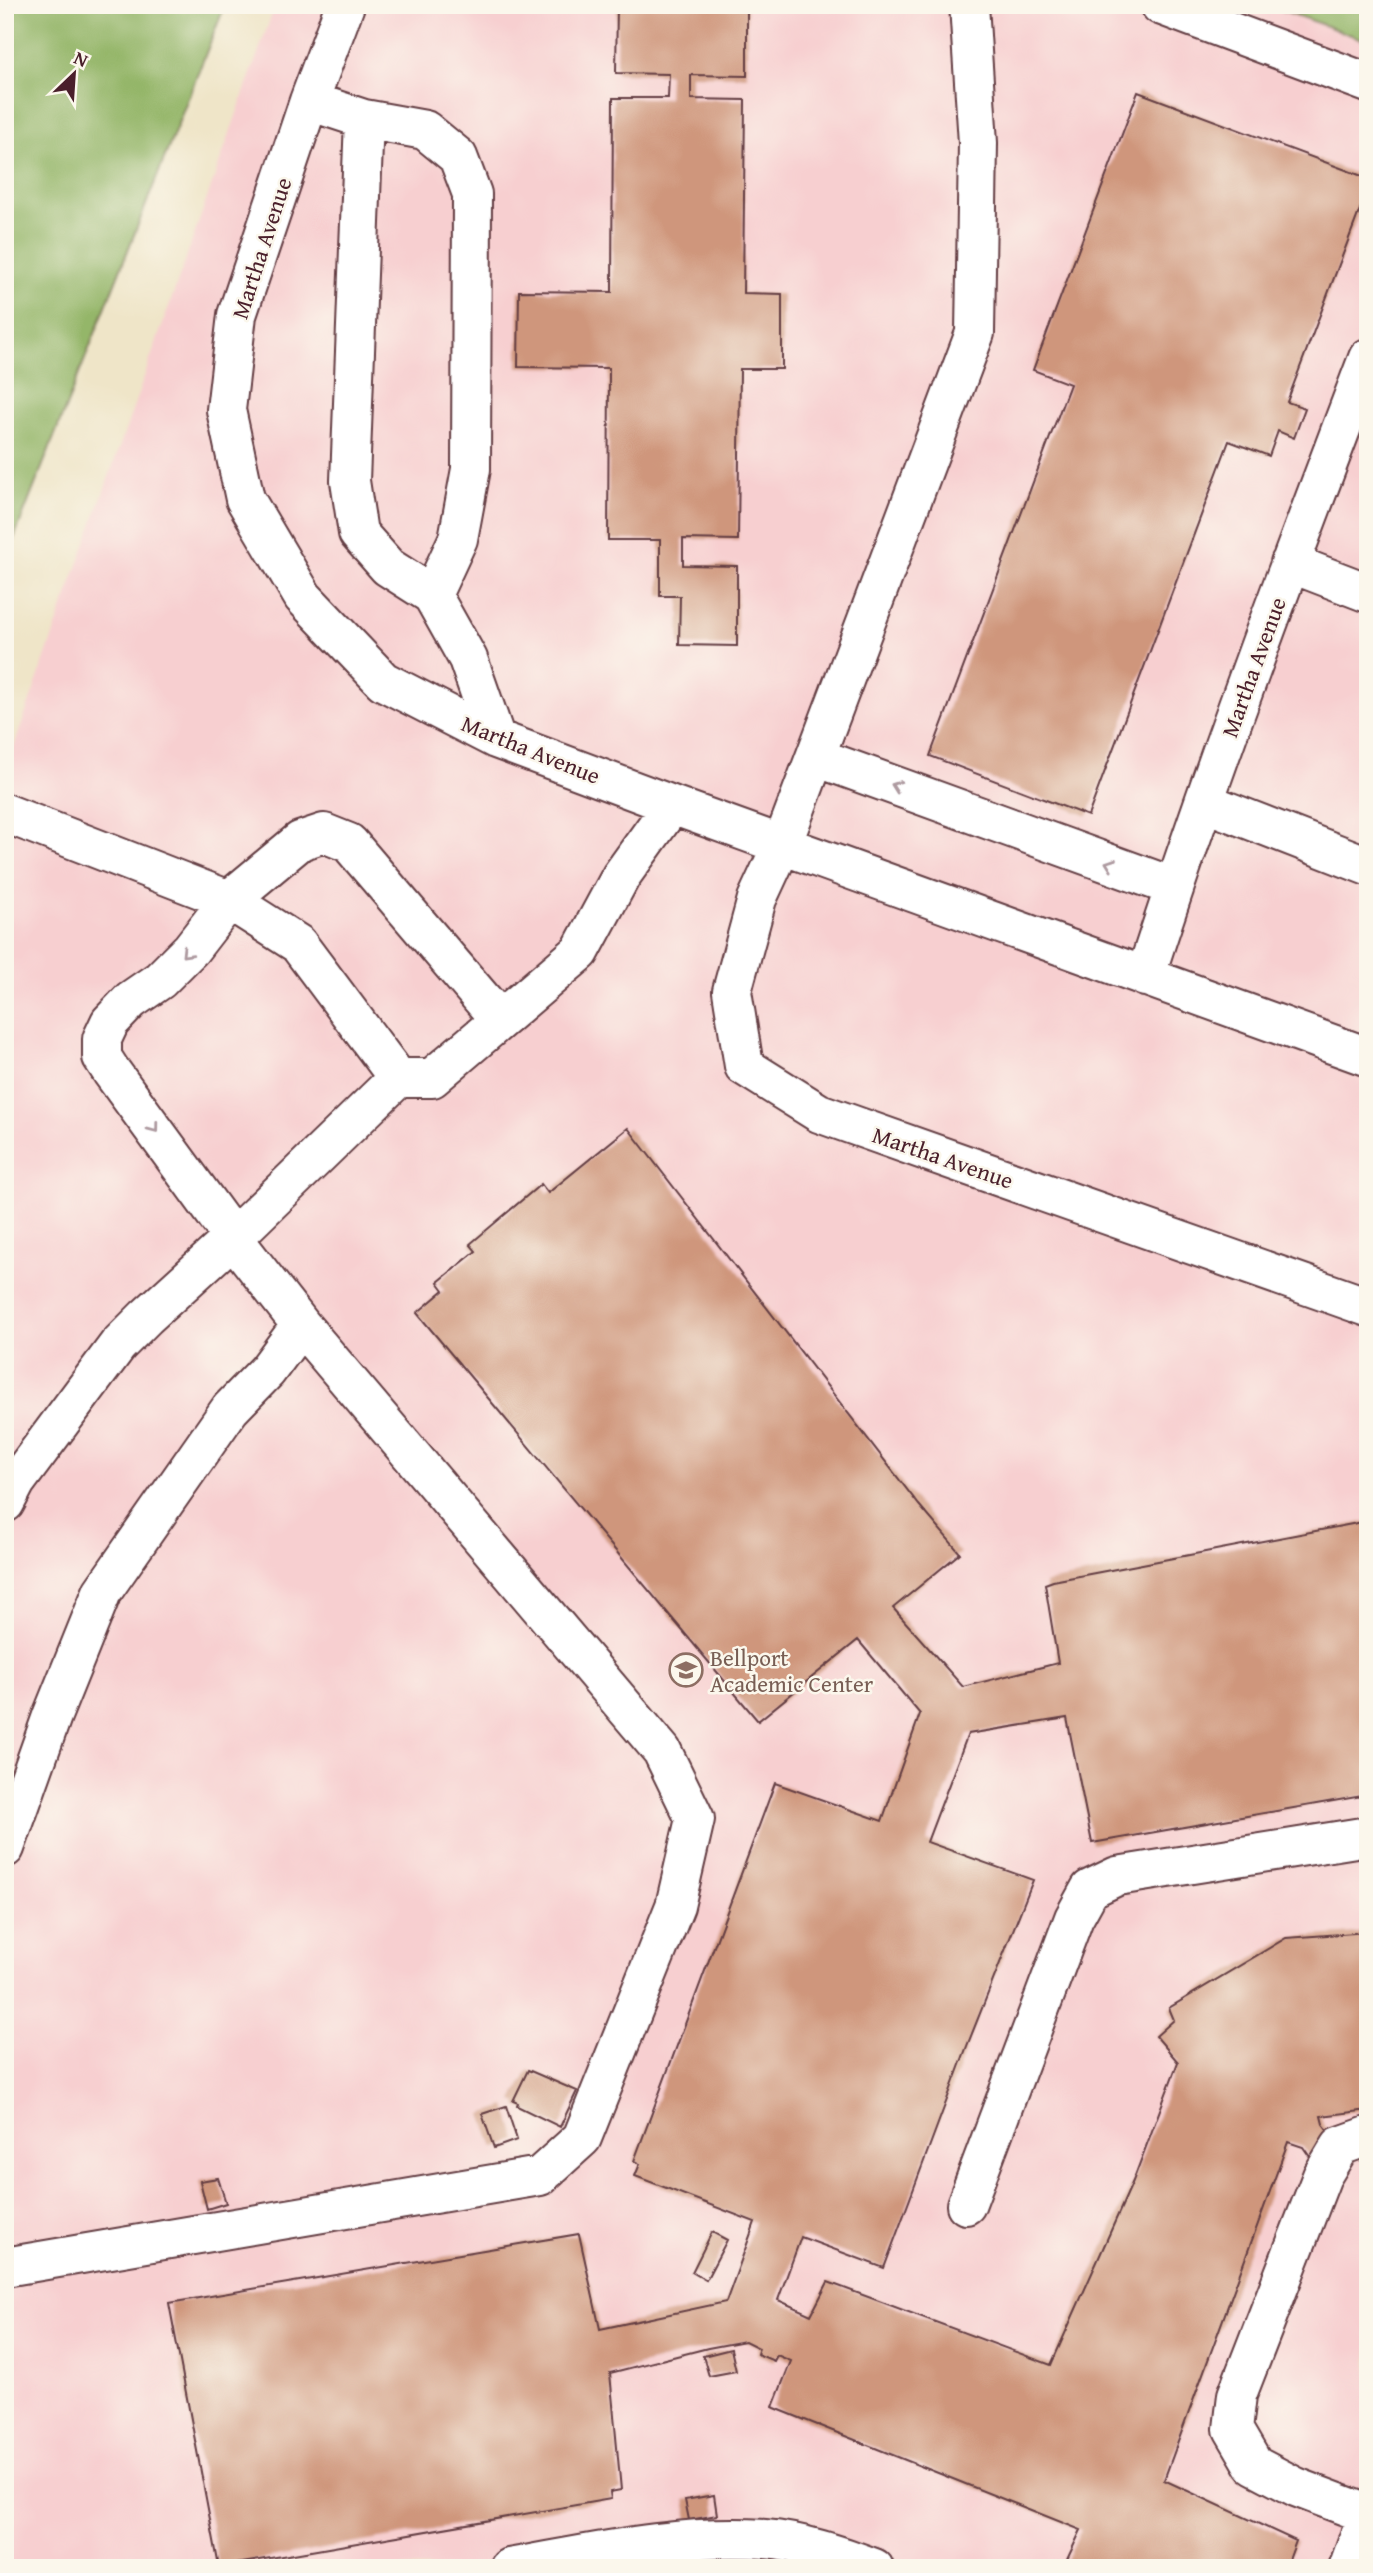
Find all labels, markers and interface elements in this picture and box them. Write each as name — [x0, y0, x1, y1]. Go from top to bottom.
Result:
north arrow — [38, 38, 108, 108]
text: N — [70, 43, 93, 74]
street label: Martha Avenue — [223, 173, 299, 323]
street label: Martha Avenue — [1212, 592, 1294, 742]
street label: Martha Avenue — [457, 706, 605, 792]
one-way arrow — [891, 780, 903, 794]
one-way arrow — [1104, 858, 1116, 872]
one-way arrow — [182, 945, 195, 958]
street label: Martha Avenue — [868, 1117, 1018, 1197]
one-way arrow — [145, 1121, 158, 1133]
place label: Bellport Academic Center — [710, 1641, 874, 1700]
school or university icon: Bellport Academic Center — [667, 1651, 705, 1689]

